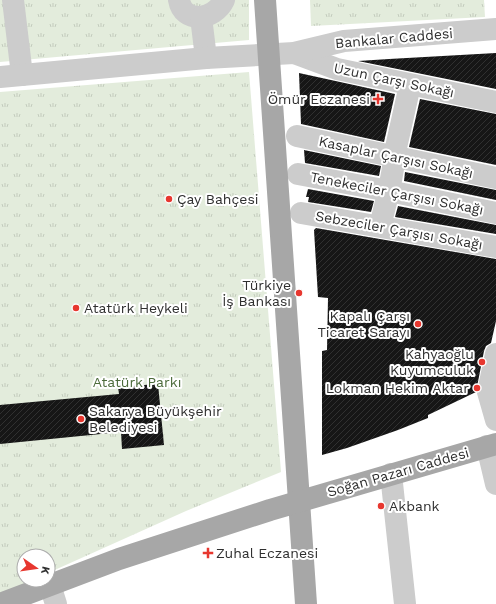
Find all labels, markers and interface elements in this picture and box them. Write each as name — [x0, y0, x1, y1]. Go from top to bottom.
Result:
street label: Bankalar Caddesi — [334, 25, 454, 51]
street label: Uzun Çarşı Sokağı — [332, 59, 456, 101]
place label: Ömür Eczanesi — [268, 91, 370, 107]
marker: Ömür Eczanesi — [373, 94, 383, 104]
street label: Kasaplar Çarşısı Sokağı — [317, 133, 475, 181]
street label: Tenekeciler Çarşısı Sokağı — [309, 168, 485, 218]
place label: Çay Bahçesi — [177, 191, 259, 207]
marker: Çay Bahçesi — [164, 194, 174, 204]
street label: Sebzeciler Çarşısı Sokağı — [314, 207, 484, 253]
place label: Türkiye İş Bankası — [222, 277, 291, 309]
marker: Türkiye İş Bankası — [294, 288, 304, 298]
place label: Atatürk Heykeli — [84, 300, 188, 316]
marker: Atatürk Heykeli — [71, 303, 81, 313]
place label: Kapalı Çarşı Ticaret Sarayı — [318, 308, 410, 340]
marker: Kapalı Çarşı Ticaret Sarayı — [413, 319, 423, 329]
place label: Kahyaoğlu Kuyumculuk — [390, 346, 474, 378]
marker: Kahyaoğlu Kuyumculuk — [477, 357, 487, 367]
park label: Atatürk Parkı — [93, 374, 181, 390]
place label: Lokman Hekim Aktar — [326, 380, 469, 396]
marker: Lokman Hekim Aktar — [472, 383, 482, 393]
place label: Sakarya Büyükşehir Belediyesi — [89, 403, 222, 435]
marker: Sakarya Büyükşehir Belediyesi — [76, 414, 86, 424]
street label: Soğan Pazarı Caddesi — [325, 444, 471, 500]
place label: Akbank — [389, 498, 440, 514]
marker: Akbank — [376, 501, 386, 511]
place label: Zuhal Eczanesi — [216, 545, 318, 561]
north arrow — [16, 548, 56, 588]
marker: Zuhal Eczanesi — [203, 548, 213, 558]
text: K — [38, 565, 52, 576]

